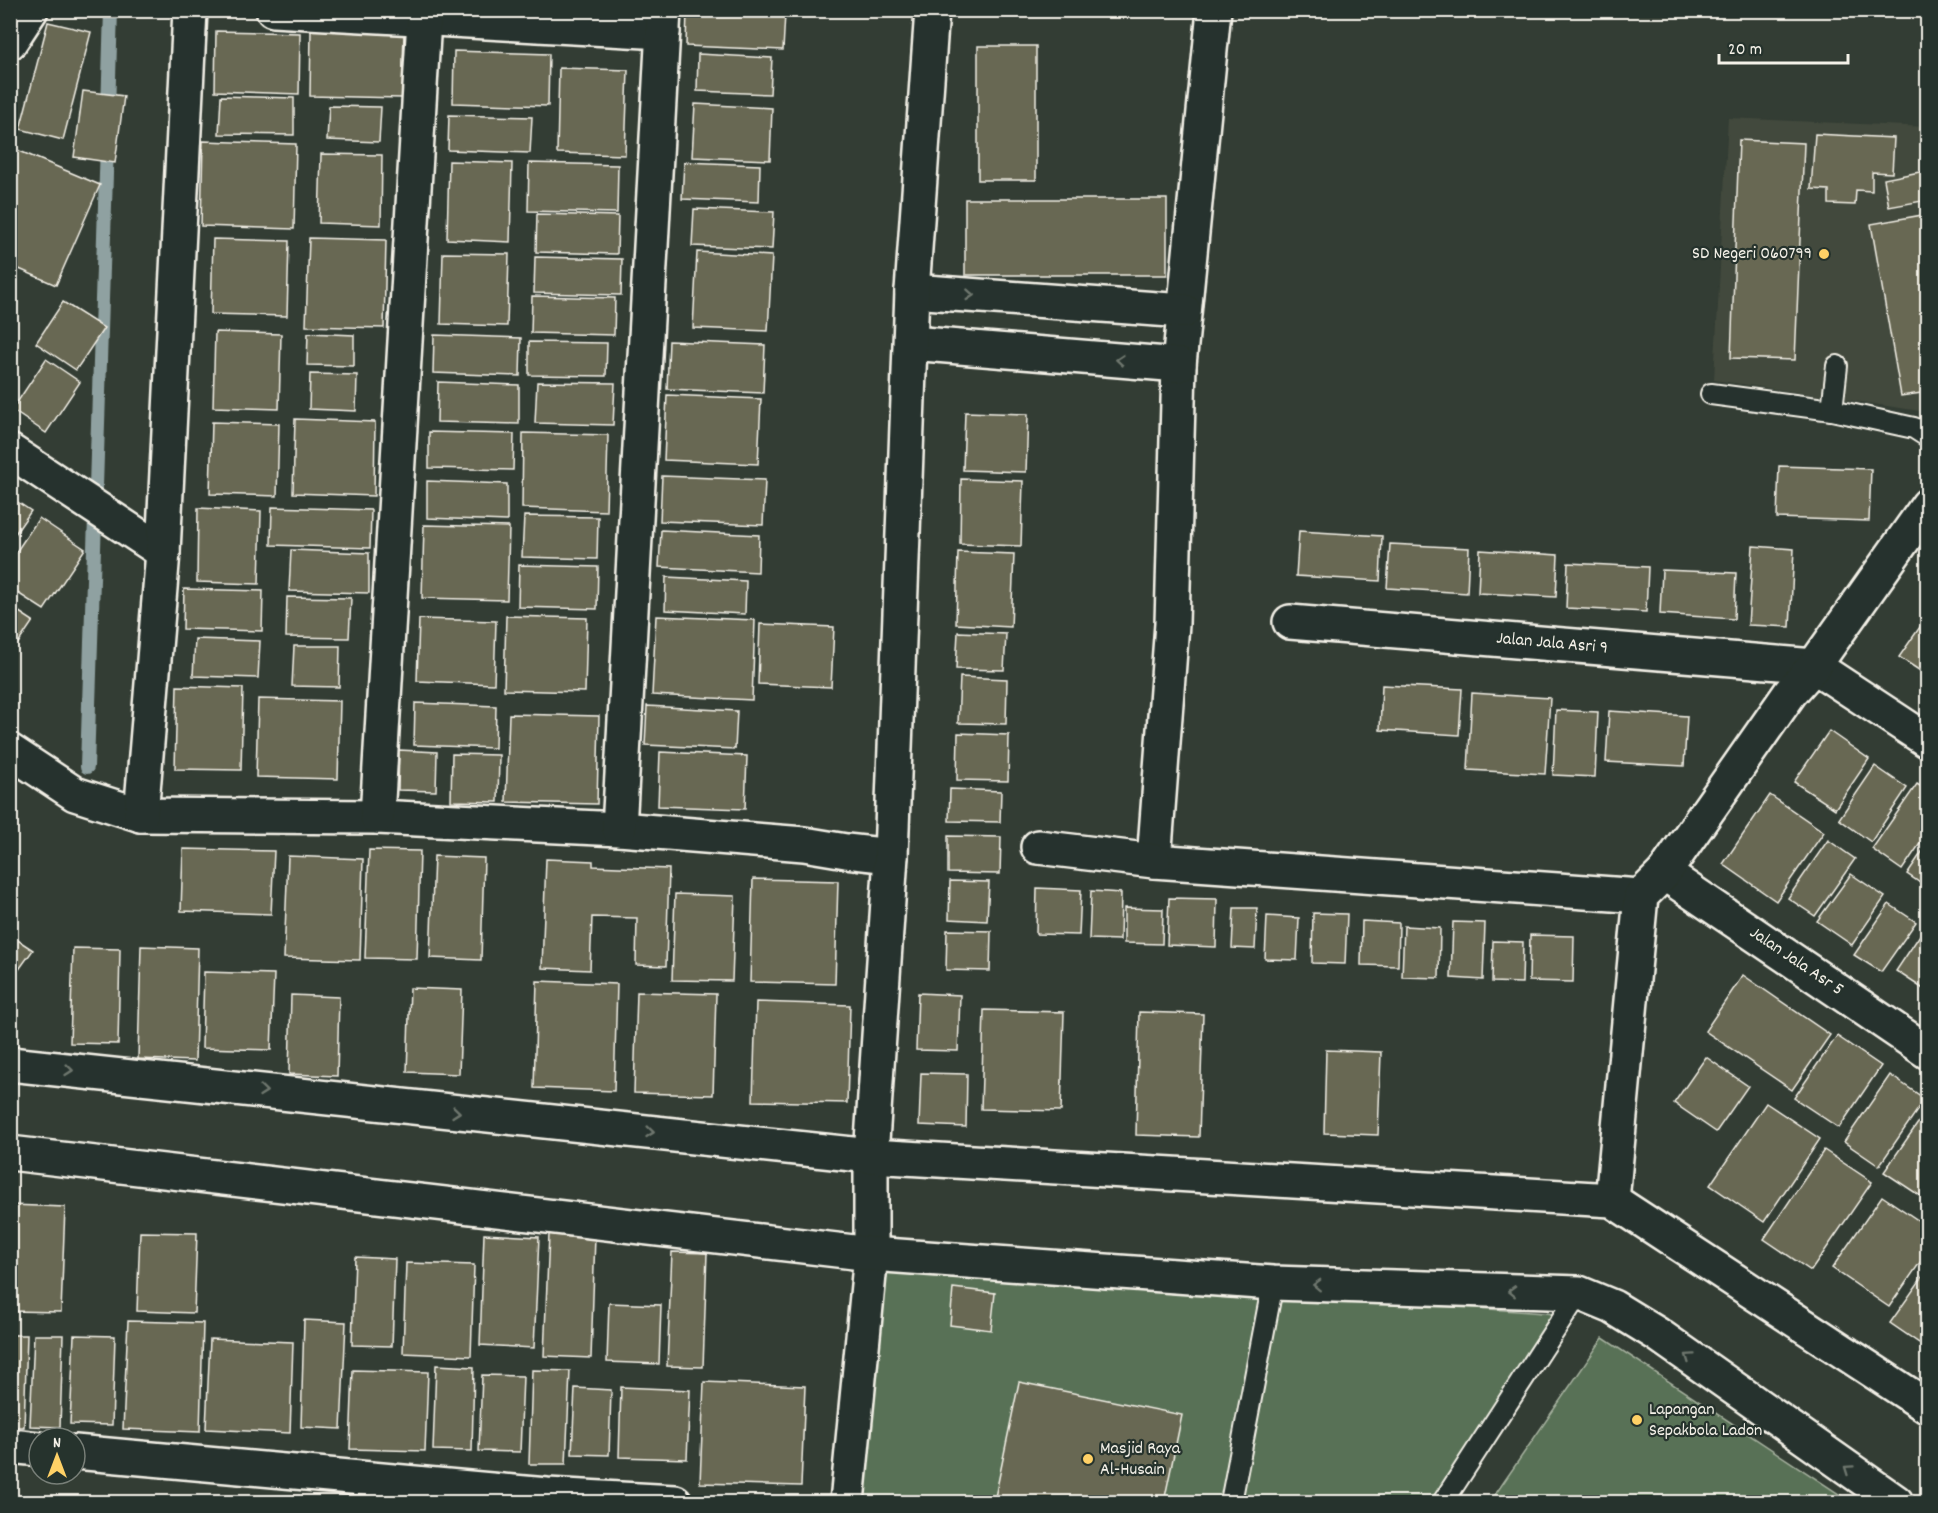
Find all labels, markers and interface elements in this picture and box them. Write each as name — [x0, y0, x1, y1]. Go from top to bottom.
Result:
scale bar — [1719, 27, 1848, 65]
text: 20 m — [1728, 38, 1762, 63]
place label: SD Negeri 060799 — [1692, 242, 1812, 267]
marker: SD Negeri 060799 — [1817, 247, 1831, 261]
one-way arrow — [966, 288, 975, 301]
one-way arrow — [1116, 354, 1125, 367]
street label: Jalan Jala Asri 9 — [1495, 627, 1609, 661]
street label: Jalan Jala Asr 5 — [1744, 921, 1848, 1003]
one-way arrow — [64, 1063, 73, 1076]
one-way arrow — [258, 1084, 267, 1097]
one-way arrow — [452, 1105, 461, 1118]
one-way arrow — [646, 1126, 655, 1138]
one-way arrow — [1312, 1278, 1321, 1291]
one-way arrow — [1507, 1284, 1516, 1297]
one-way arrow — [1685, 1353, 1696, 1364]
place label: Lapangan Sepakbola Ladon — [1649, 1398, 1762, 1444]
marker: Lapangan Sepakbola Ladon — [1630, 1413, 1644, 1427]
north arrow — [27, 1426, 87, 1486]
text: N — [53, 1432, 61, 1455]
place label: Masjid Raya Al-Husain — [1100, 1437, 1181, 1483]
marker: Masjid Raya Al-Husain — [1081, 1452, 1095, 1466]
one-way arrow — [1844, 1465, 1855, 1476]

